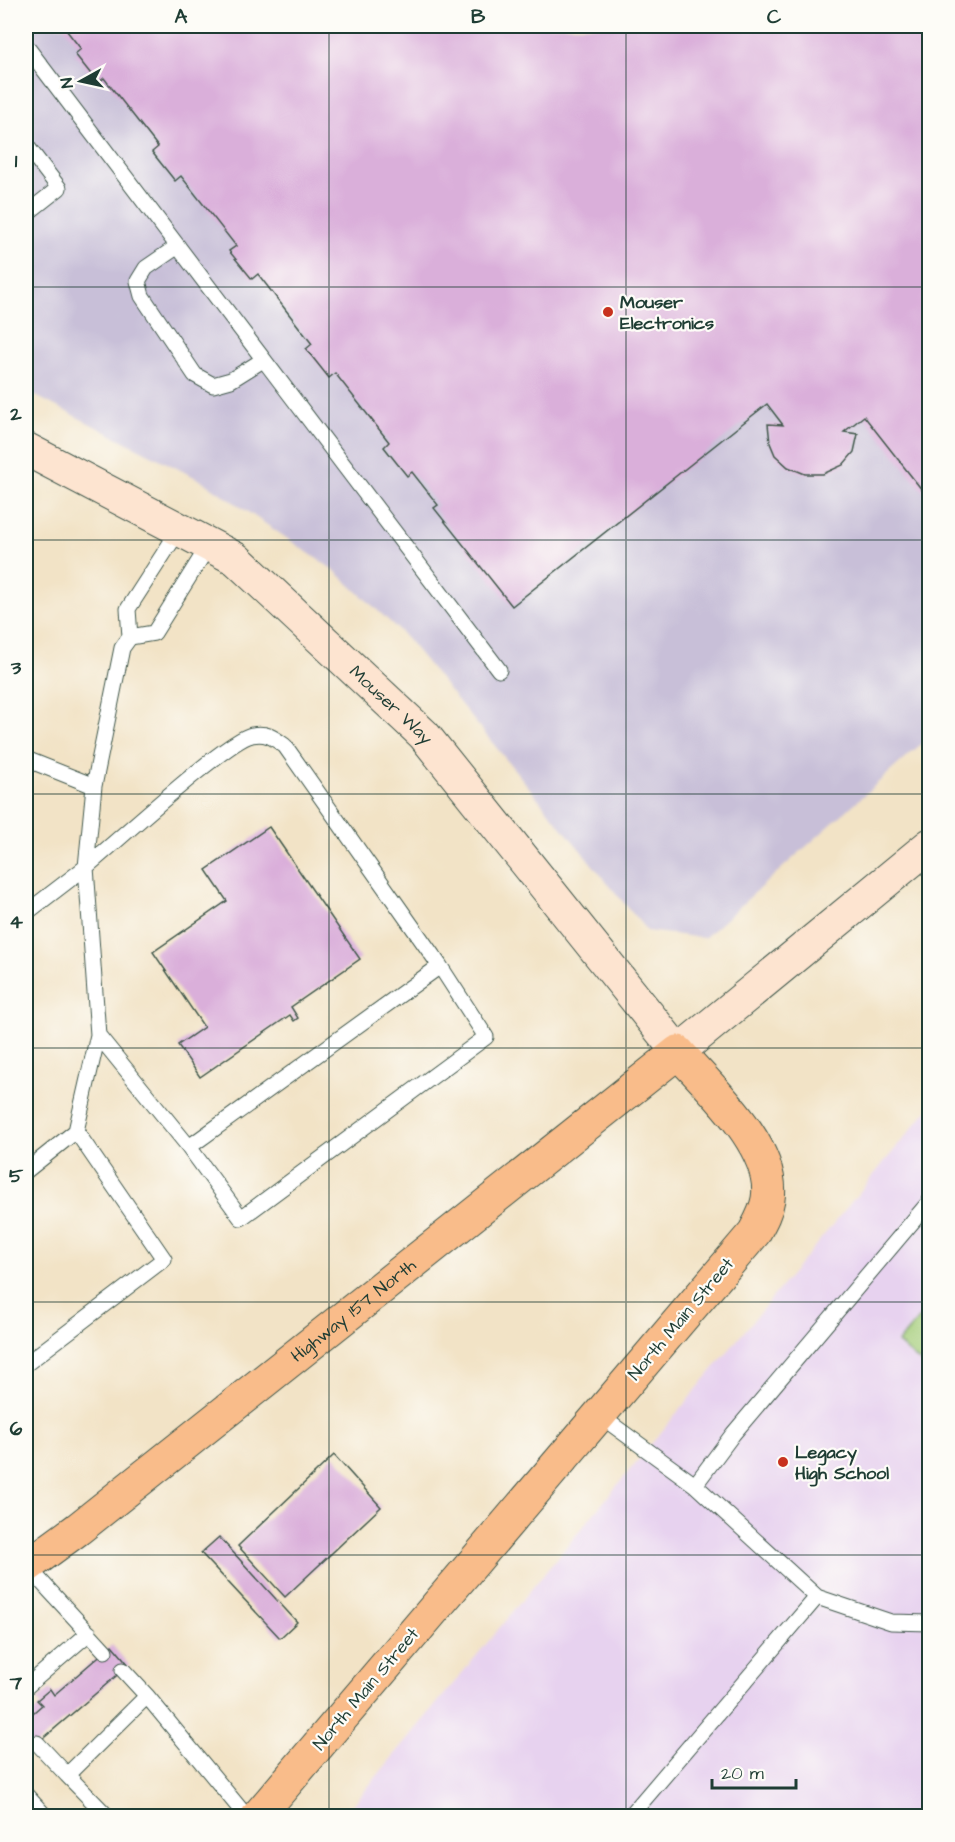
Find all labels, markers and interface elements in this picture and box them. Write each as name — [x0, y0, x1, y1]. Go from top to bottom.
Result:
text: A — [175, 3, 188, 31]
text: B — [471, 3, 486, 31]
text: C — [767, 3, 782, 31]
north arrow — [51, 51, 111, 111]
text: N — [56, 76, 79, 89]
text: 1 — [15, 147, 18, 175]
place label: Mouser Electronics — [620, 290, 714, 336]
marker: Mouser Electronics — [601, 305, 615, 319]
text: 2 — [9, 400, 22, 428]
text: 3 — [10, 654, 22, 682]
street label: Mouser Way — [344, 659, 439, 750]
text: 4 — [9, 908, 23, 936]
text: 5 — [9, 1162, 24, 1190]
street label: North Main Street — [622, 1252, 740, 1386]
street label: Highway 157 North — [285, 1253, 421, 1368]
text: 6 — [10, 1415, 23, 1443]
place label: Legacy High School — [795, 1440, 889, 1487]
marker: Legacy High School — [776, 1455, 790, 1469]
street label: North Main Street — [307, 1622, 425, 1756]
text: 7 — [9, 1669, 23, 1697]
scale bar — [712, 1752, 796, 1790]
text: 20 m — [721, 1761, 764, 1786]

